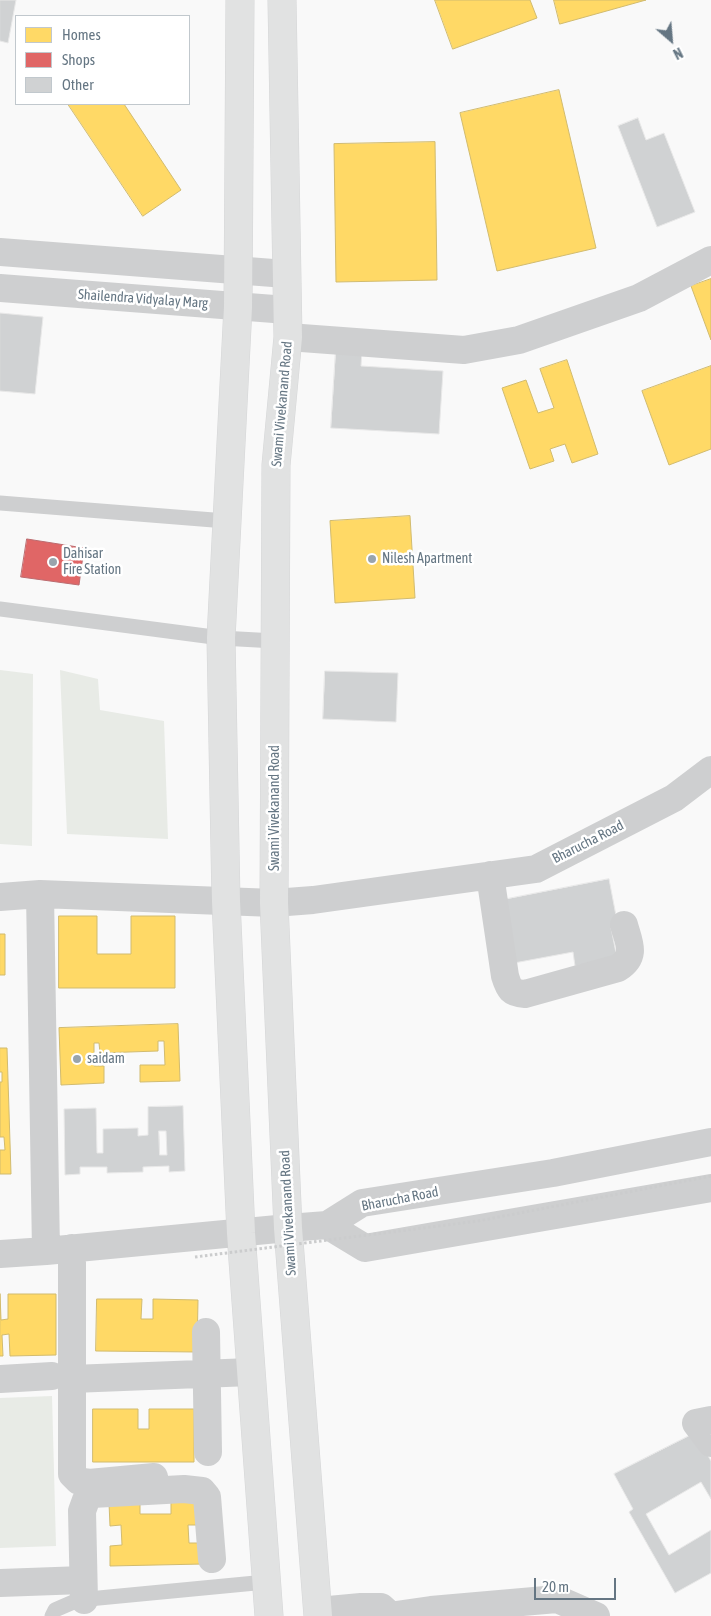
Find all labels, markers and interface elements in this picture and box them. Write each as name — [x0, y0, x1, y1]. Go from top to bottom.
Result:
legend — [15, 15, 190, 105]
north arrow — [646, 15, 696, 65]
text: Homes — [62, 26, 101, 43]
text: N — [671, 44, 685, 62]
text: Shops — [62, 51, 95, 68]
text: Other — [62, 76, 94, 93]
street label: Shailendra Vidyalay Marg — [77, 286, 209, 312]
street label: Swami Vivekanand Road — [268, 341, 296, 467]
place label: Dahisar Fire Station — [63, 546, 121, 578]
place label: Nilesh Apartment — [382, 551, 472, 567]
marker: Nilesh Apartment — [366, 553, 378, 565]
marker: Dahisar Fire Station — [47, 556, 59, 568]
street label: Swami Vivekanand Road — [267, 745, 283, 871]
street label: Bharucha Road — [549, 817, 627, 867]
place label: saidam — [87, 1051, 125, 1067]
marker: saidam — [71, 1053, 83, 1065]
street label: Swami Vivekanand Road — [276, 1150, 300, 1276]
street label: Bharucha Road — [360, 1183, 440, 1215]
scale bar — [536, 1568, 618, 1600]
text: 20 m — [542, 1578, 569, 1595]

